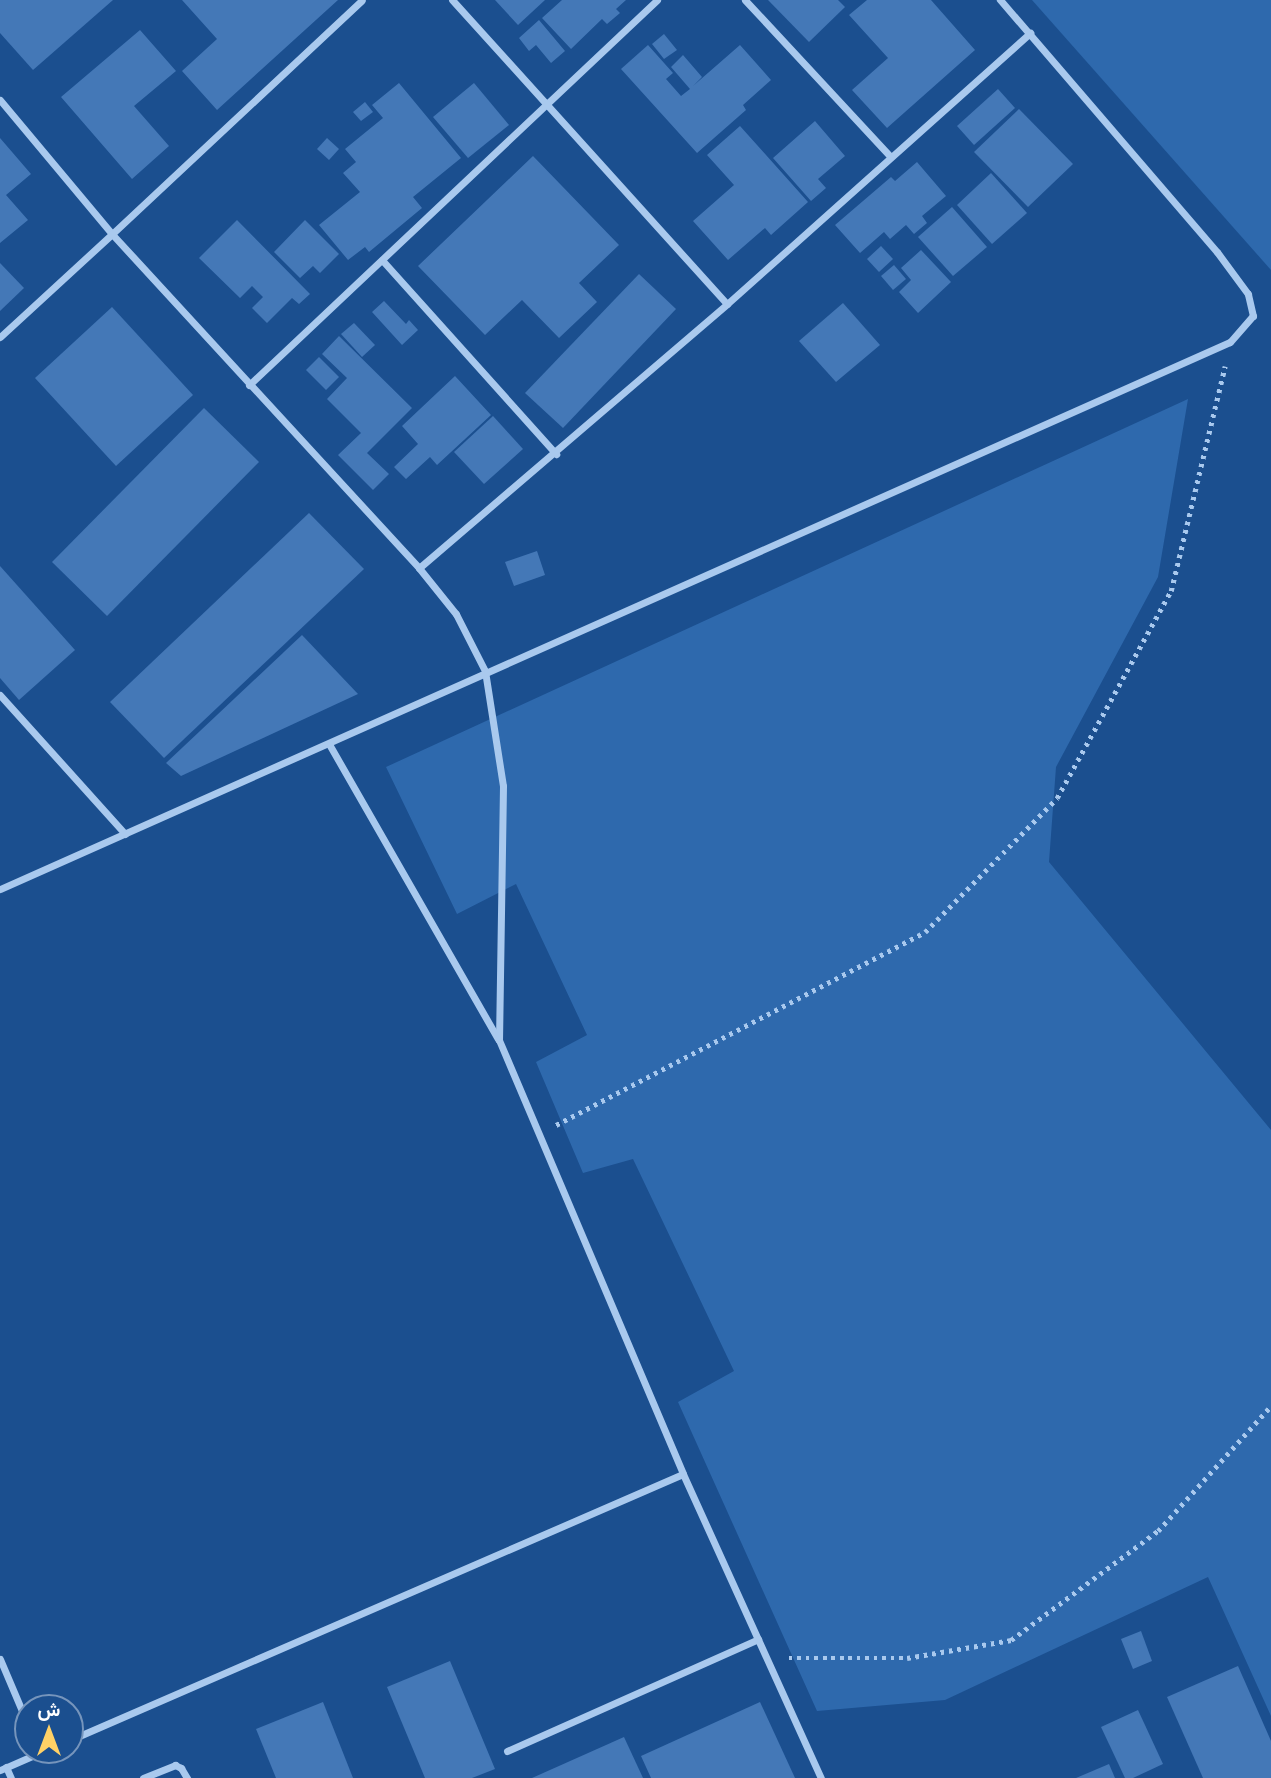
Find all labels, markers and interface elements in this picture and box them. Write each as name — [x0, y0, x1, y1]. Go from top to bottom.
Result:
north arrow — [14, 1694, 84, 1764]
text: ش — [38, 1698, 60, 1721]

